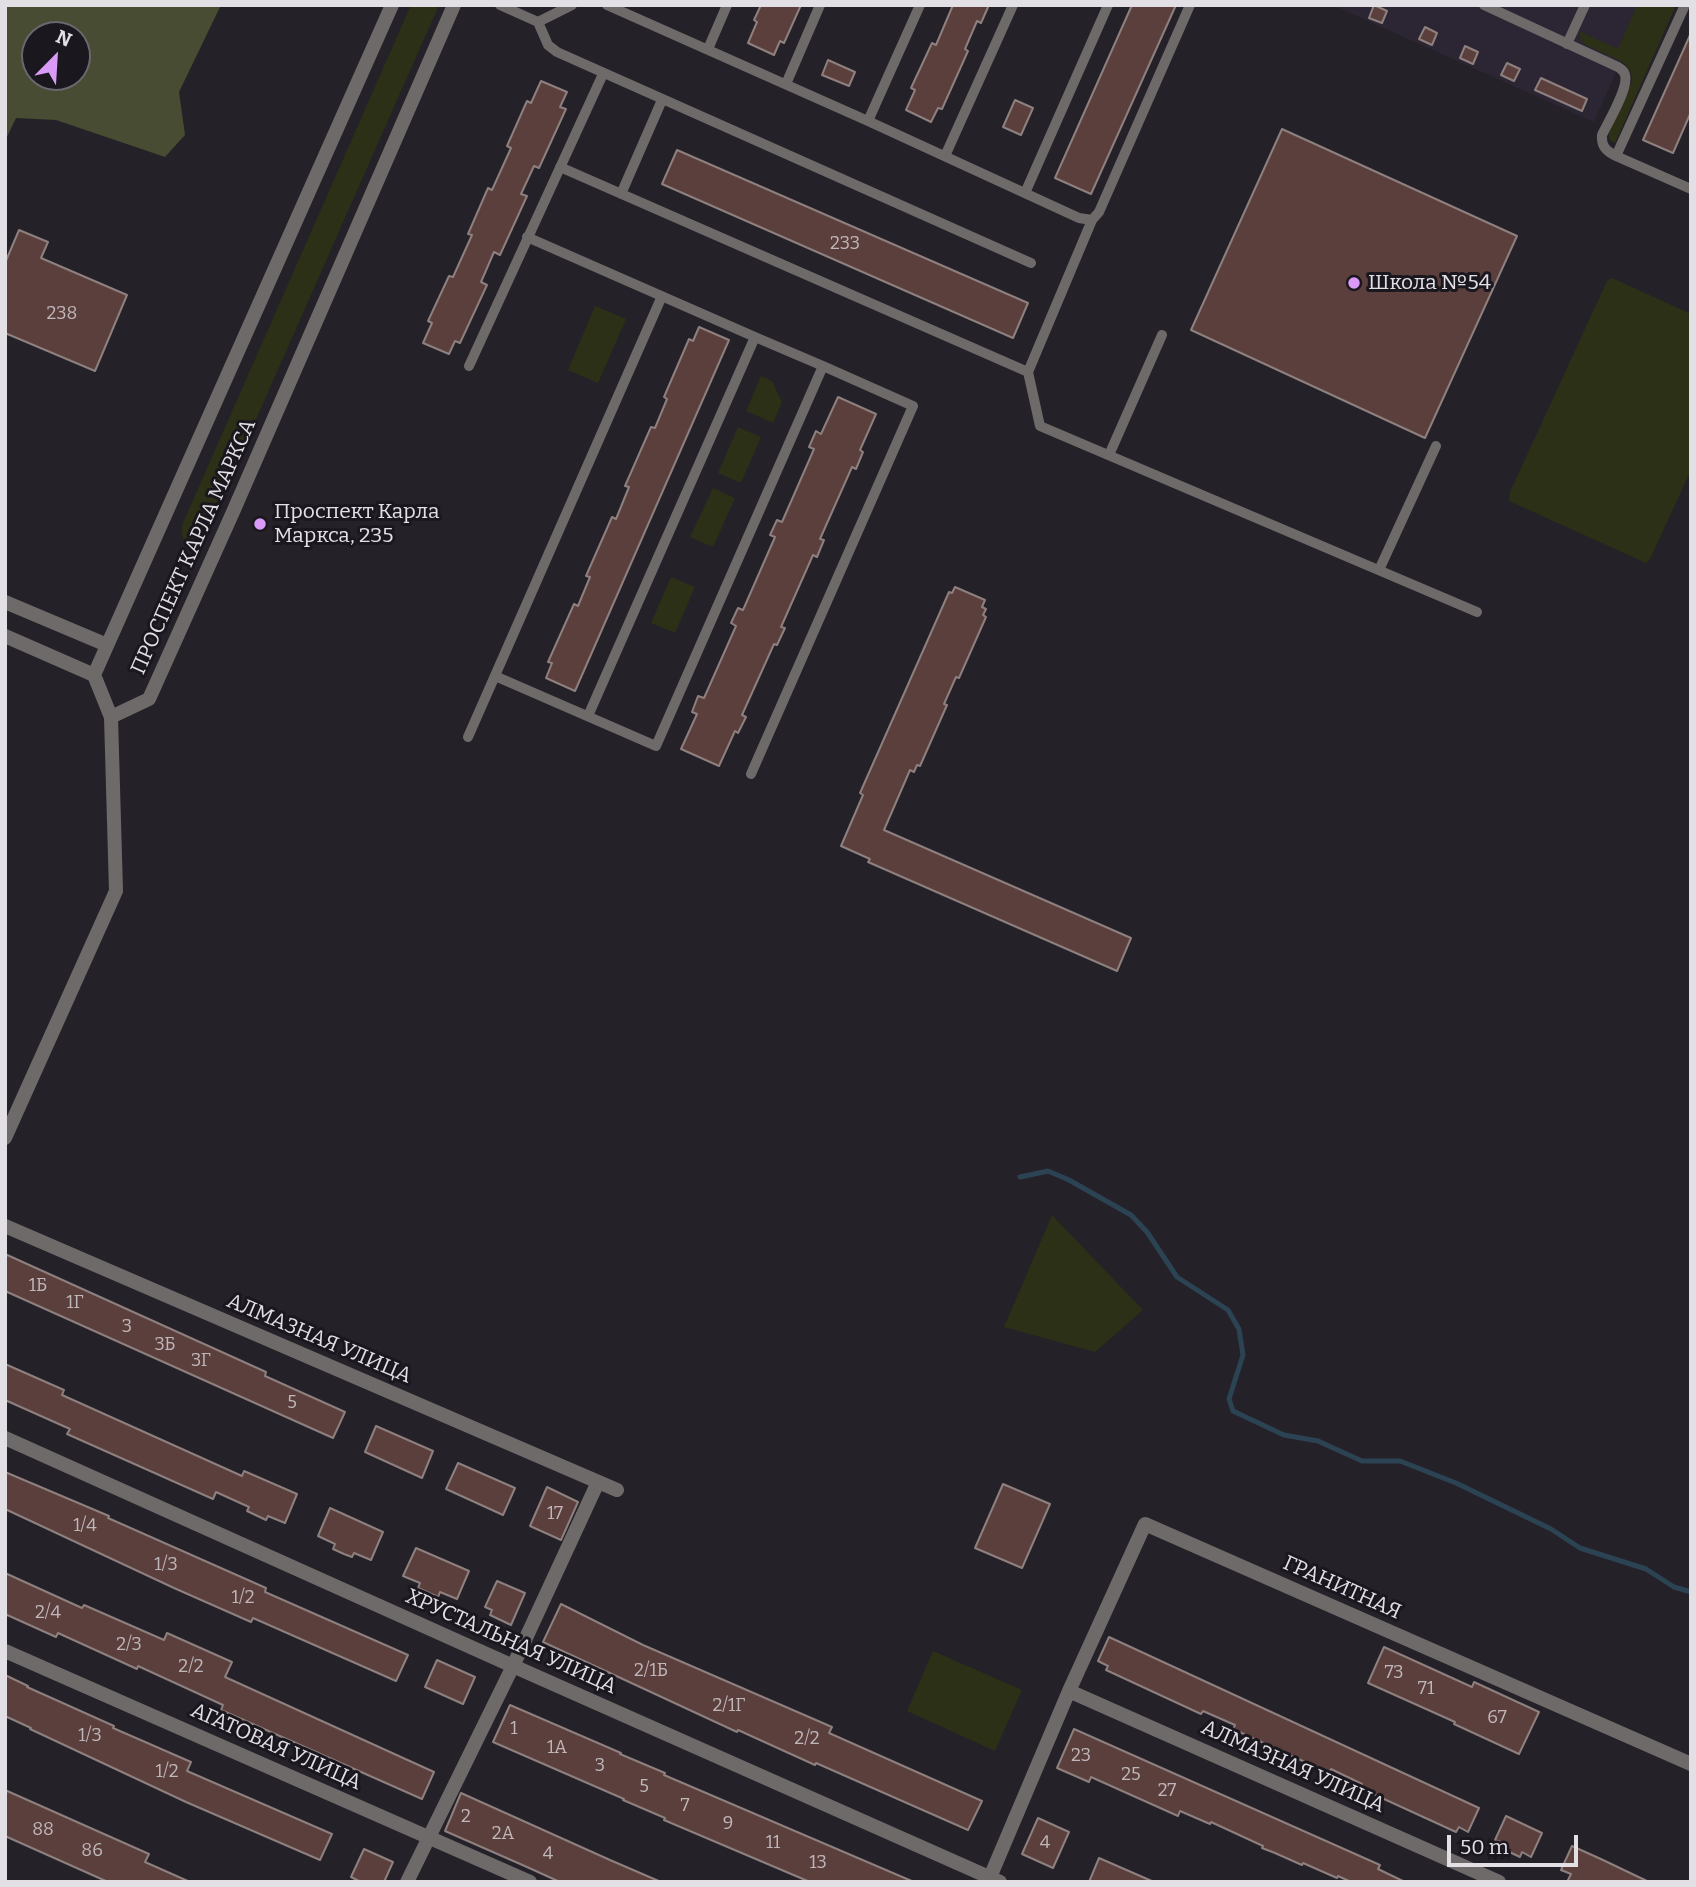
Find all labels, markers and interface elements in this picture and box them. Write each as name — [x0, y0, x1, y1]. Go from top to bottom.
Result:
north arrow — [21, 21, 91, 91]
text: N — [53, 25, 75, 52]
house number: 233 — [830, 233, 860, 255]
place label: Школа №54 — [1368, 270, 1491, 296]
marker: Школа №54 — [1346, 275, 1362, 291]
house number: 238 — [47, 303, 77, 325]
street label: ПРОСПЕКТ КАРЛА МАРКСА — [126, 415, 262, 679]
place label: Проспект Карла Маркса, 235 — [274, 499, 440, 549]
marker: Проспект Карла Маркса, 235 — [252, 516, 268, 532]
house number: 1Б — [29, 1275, 47, 1297]
street label: АЛМАЗНАЯ УЛИЦА — [223, 1289, 415, 1389]
house number: 1Г — [66, 1292, 84, 1314]
house number: 3 — [122, 1316, 132, 1338]
house number: 3Б — [154, 1334, 176, 1356]
house number: 3Г — [191, 1350, 211, 1372]
house number: 5 — [287, 1392, 297, 1414]
house number: 17 — [547, 1503, 563, 1525]
house number: 1/4 — [73, 1515, 97, 1537]
street label: ГРАНИТНАЯ — [1279, 1551, 1405, 1625]
house number: 1/3 — [154, 1554, 178, 1576]
street label: ХРУСТАЛЬНАЯ УЛИЦА — [402, 1584, 620, 1700]
house number: 1/2 — [232, 1587, 254, 1609]
house number: 2/4 — [35, 1602, 61, 1624]
house number: 2/3 — [116, 1634, 142, 1656]
house number: 2/2 — [178, 1656, 204, 1678]
house number: 2/1Б — [634, 1660, 668, 1682]
house number: 73 — [1385, 1662, 1403, 1684]
house number: 71 — [1418, 1678, 1434, 1700]
house number: 2/1Г — [713, 1695, 745, 1717]
street label: АГАТОВАЯ УЛИЦА — [187, 1698, 365, 1796]
house number: 67 — [1487, 1707, 1507, 1729]
street label: АЛМАЗНАЯ УЛИЦА — [1197, 1715, 1389, 1819]
house number: 1 — [510, 1718, 518, 1740]
house number: 1/3 — [78, 1725, 102, 1747]
house number: 2/2 — [794, 1728, 820, 1750]
house number: 1А — [547, 1737, 567, 1759]
house number: 23 — [1071, 1745, 1091, 1767]
house number: 3 — [595, 1755, 605, 1777]
house number: 1/2 — [156, 1761, 178, 1783]
house number: 25 — [1121, 1764, 1141, 1786]
house number: 5 — [639, 1776, 649, 1798]
house number: 27 — [1158, 1780, 1176, 1802]
house number: 7 — [680, 1795, 690, 1817]
house number: 2 — [461, 1806, 471, 1828]
house number: 9 — [723, 1813, 733, 1835]
house number: 88 — [32, 1819, 54, 1841]
scale bar — [1451, 1820, 1582, 1864]
house number: 2А — [492, 1823, 514, 1845]
house number: 11 — [766, 1832, 780, 1854]
house number: 4 — [1040, 1832, 1050, 1854]
text: 50 m — [1460, 1834, 1509, 1860]
house number: 86 — [81, 1840, 103, 1862]
house number: 4 — [543, 1843, 553, 1865]
house number: 13 — [809, 1852, 827, 1874]

